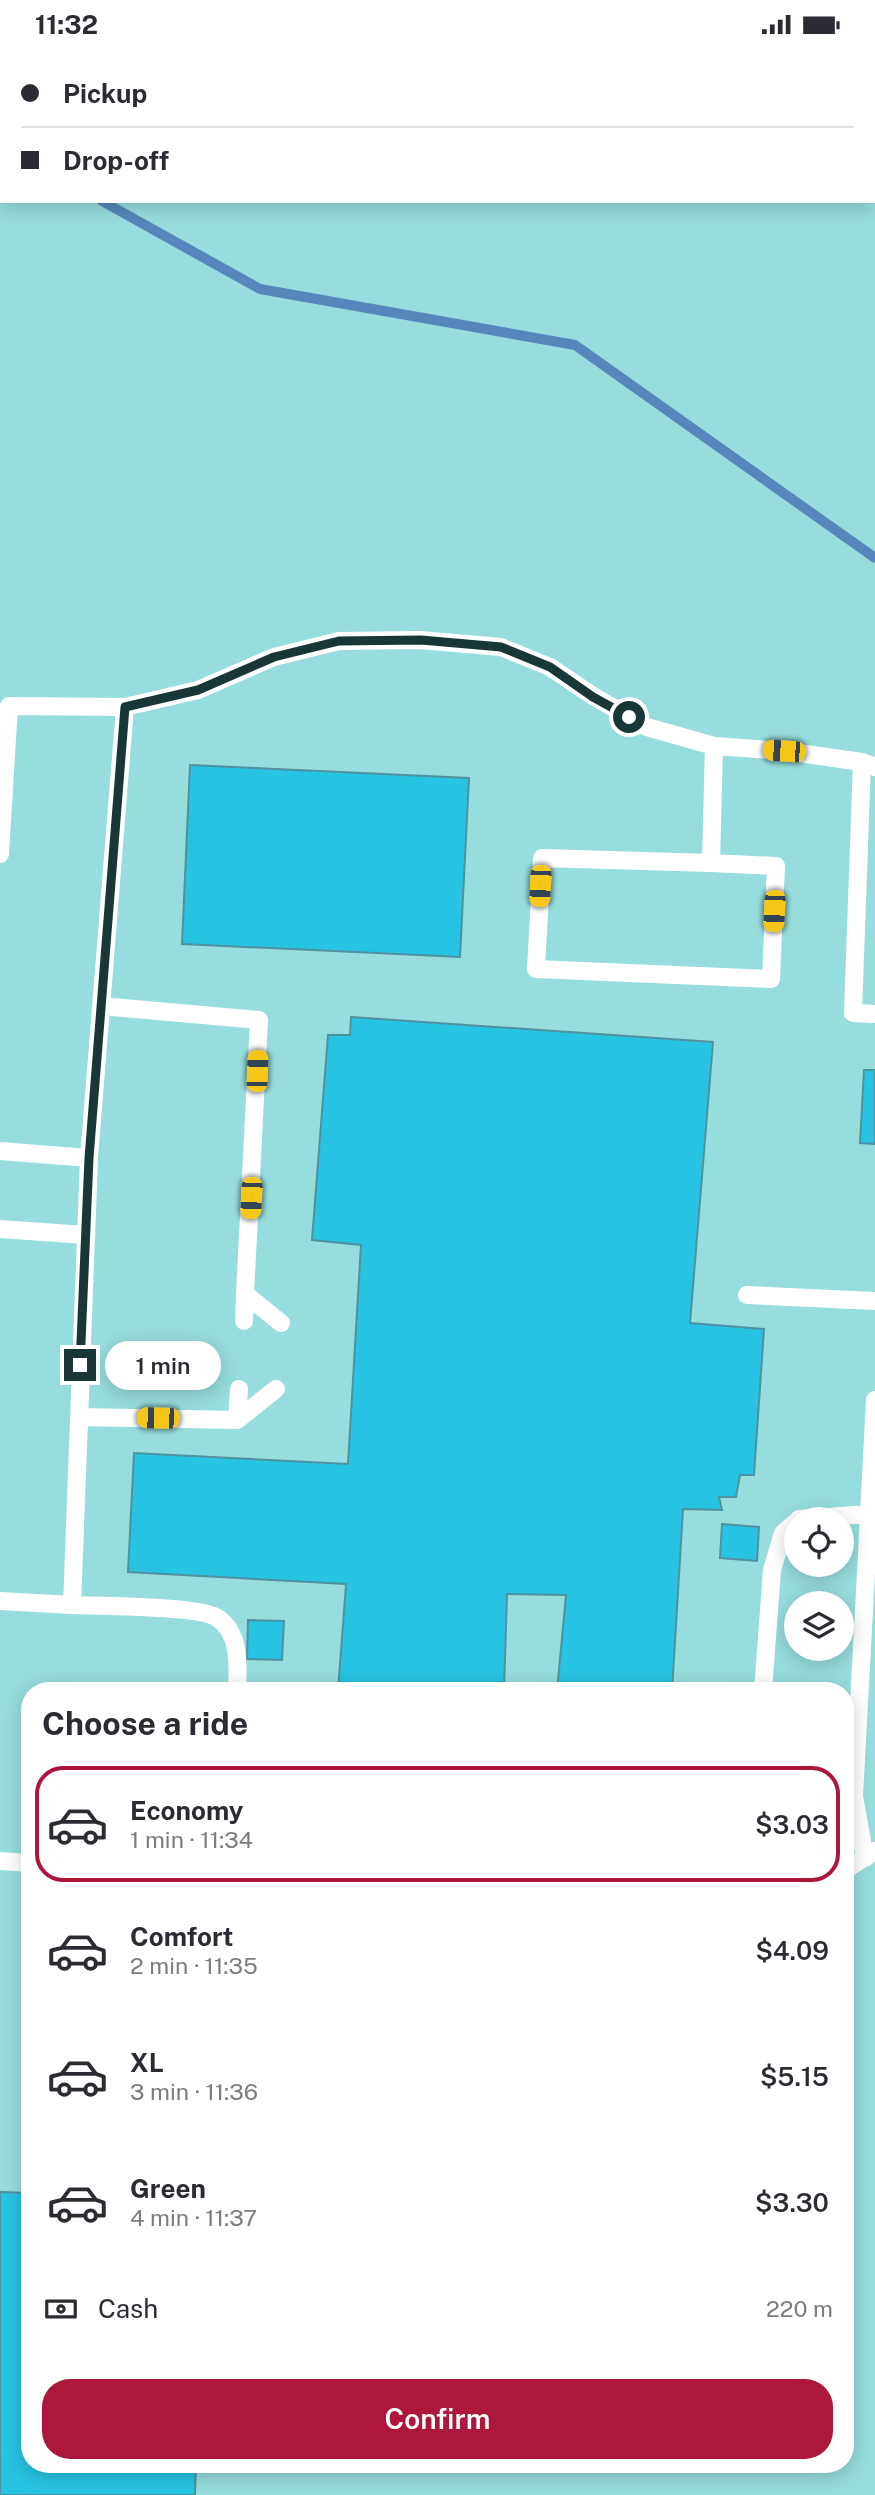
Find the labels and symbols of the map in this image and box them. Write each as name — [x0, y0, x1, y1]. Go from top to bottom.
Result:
route start — [613, 701, 645, 733]
car — [763, 739, 806, 763]
car — [529, 864, 552, 908]
car — [763, 889, 786, 933]
car — [246, 1050, 269, 1092]
car — [240, 1176, 263, 1220]
callout: 1 min — [104, 1341, 220, 1389]
route end — [64, 1349, 96, 1381]
car — [137, 1407, 180, 1429]

